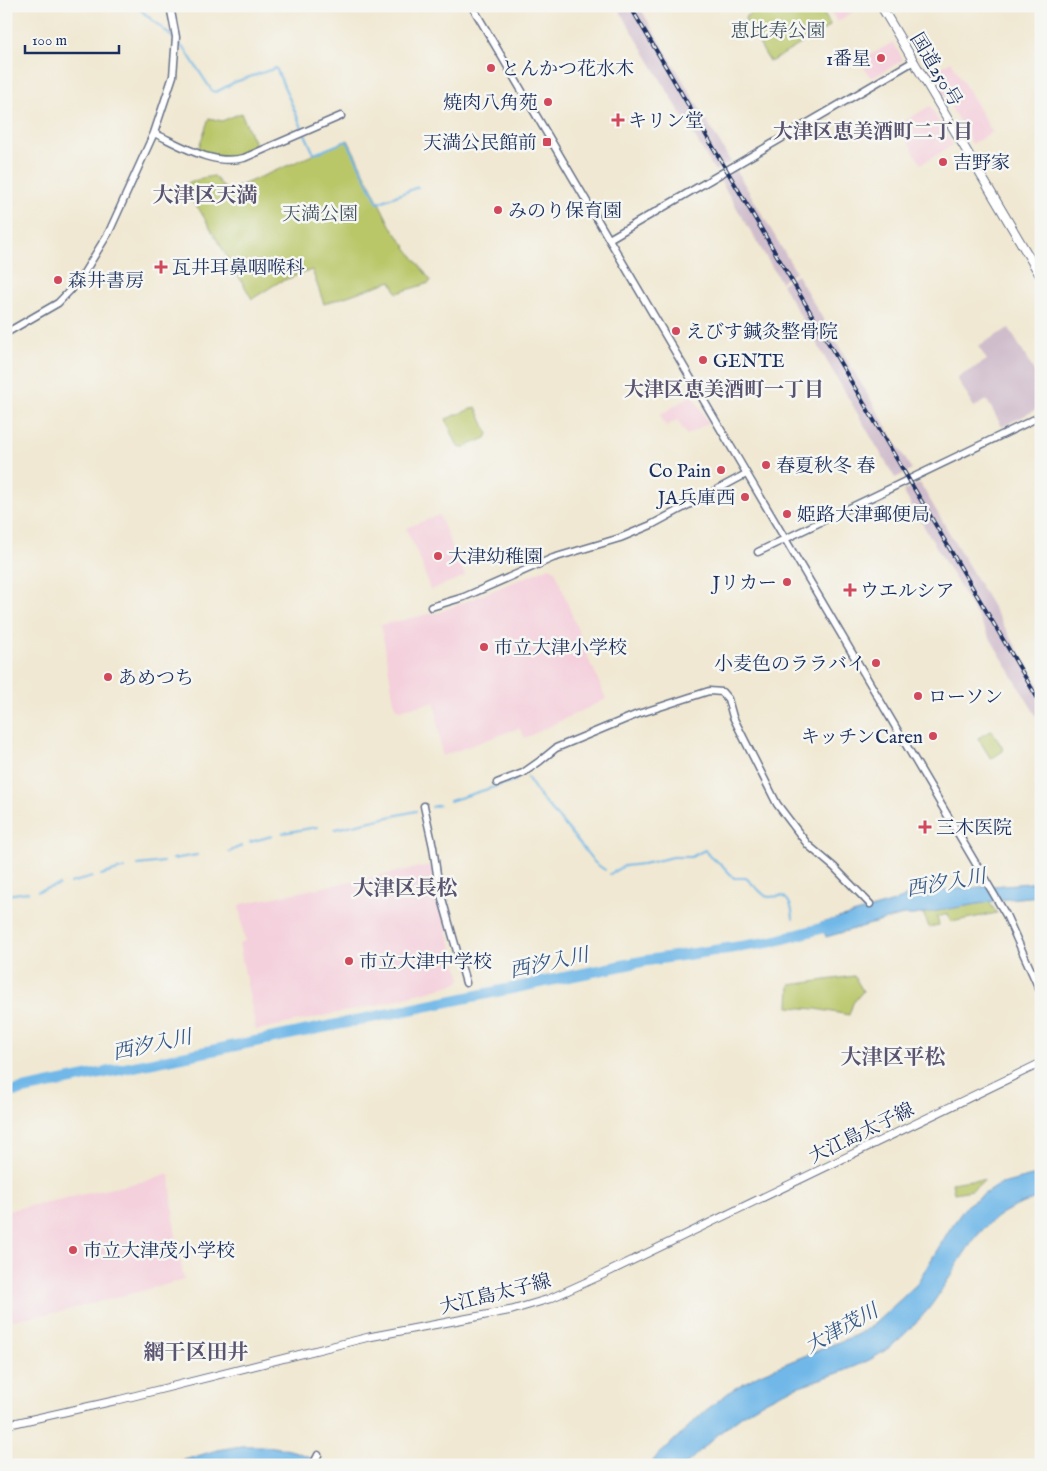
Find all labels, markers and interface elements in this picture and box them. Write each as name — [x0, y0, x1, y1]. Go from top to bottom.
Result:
park label: 恵比寿公園 — [730, 20, 826, 44]
scale bar — [25, 22, 119, 54]
street label: 国道250号 — [904, 29, 967, 111]
text: 100 m — [32, 31, 68, 50]
place label: 1番星 — [826, 48, 871, 72]
marker: 1番星 — [875, 52, 887, 64]
place label: とんかつ花水木 — [501, 58, 634, 82]
marker: とんかつ花水木 — [485, 62, 497, 74]
place label: 焼肉八角苑 — [443, 92, 538, 116]
marker: 焼肉八角苑 — [542, 96, 554, 108]
place label: キリン堂 — [628, 110, 704, 134]
marker: キリン堂 — [612, 114, 624, 126]
district label: 大津区恵美酒町二丁目 — [773, 120, 973, 145]
place label: 天満公民館前 — [423, 132, 537, 156]
marker: 天満公民館前 — [541, 136, 553, 148]
place label: 吉野家 — [953, 152, 1010, 176]
marker: 吉野家 — [937, 156, 949, 168]
district label: 大津区天満 — [153, 183, 258, 210]
place label: みのり保育園 — [508, 200, 622, 224]
park label: 天満公園 — [282, 203, 358, 227]
marker: みのり保育園 — [492, 204, 504, 216]
place label: 瓦井耳鼻咽喉科 — [172, 257, 305, 281]
marker: 瓦井耳鼻咽喉科 — [154, 260, 168, 274]
place label: 森井書房 — [68, 270, 144, 294]
marker: 森井書房 — [52, 274, 64, 286]
place label: えびす鍼灸整骨院 — [686, 321, 838, 345]
marker: えびす鍼灸整骨院 — [670, 325, 682, 337]
place label: GENTE — [713, 350, 785, 374]
marker: GENTE — [697, 354, 709, 366]
district label: 大津区恵美酒町一丁目 — [624, 378, 824, 403]
place label: 春夏秋冬 春 — [776, 455, 875, 479]
marker: 春夏秋冬 春 — [760, 459, 772, 471]
place label: Co Pain — [649, 460, 711, 484]
marker: Co Pain — [715, 464, 727, 476]
place label: JA兵庫西 — [656, 487, 735, 511]
marker: JA兵庫西 — [739, 491, 751, 503]
place label: 姫路大津郵便局 — [797, 504, 930, 528]
marker: 姫路大津郵便局 — [781, 508, 793, 520]
place label: 大津幼稚園 — [448, 546, 543, 570]
marker: 大津幼稚園 — [432, 550, 444, 562]
place label: Jリカー — [710, 572, 777, 596]
marker: Jリカー — [781, 576, 793, 588]
place label: ウエルシア — [860, 580, 955, 604]
marker: ウエルシア — [844, 584, 856, 596]
place label: 市立大津小学校 — [494, 637, 627, 661]
marker: 市立大津小学校 — [478, 641, 490, 653]
place label: 小麦色のララバイ — [714, 653, 866, 677]
marker: 小麦色のララバイ — [870, 657, 882, 669]
place label: あめつち — [118, 667, 194, 691]
marker: あめつち — [102, 671, 114, 683]
place label: ローソン — [928, 686, 1003, 710]
marker: ローソン — [912, 690, 924, 702]
place label: キッチンCaren — [801, 726, 923, 750]
marker: キッチンCaren — [927, 730, 939, 742]
place label: 三木医院 — [936, 817, 1012, 841]
marker: 三木医院 — [918, 820, 932, 834]
water label: 西汐入川 — [905, 864, 990, 903]
district label: 大津区長松 — [353, 876, 458, 903]
water label: 西汐入川 — [508, 943, 593, 984]
place label: 市立大津中学校 — [359, 951, 492, 975]
marker: 市立大津中学校 — [343, 955, 355, 967]
water label: 西汐入川 — [111, 1025, 196, 1066]
district label: 大津区平松 — [841, 1045, 946, 1072]
street label: 大江島太子線 — [805, 1098, 918, 1170]
place label: 市立大津茂小学校 — [83, 1240, 235, 1264]
marker: 市立大津茂小学校 — [67, 1244, 79, 1256]
street label: 大江島太子線 — [437, 1270, 554, 1320]
water label: 大津茂川 — [801, 1298, 885, 1360]
district label: 網干区田井 — [144, 1340, 249, 1367]

